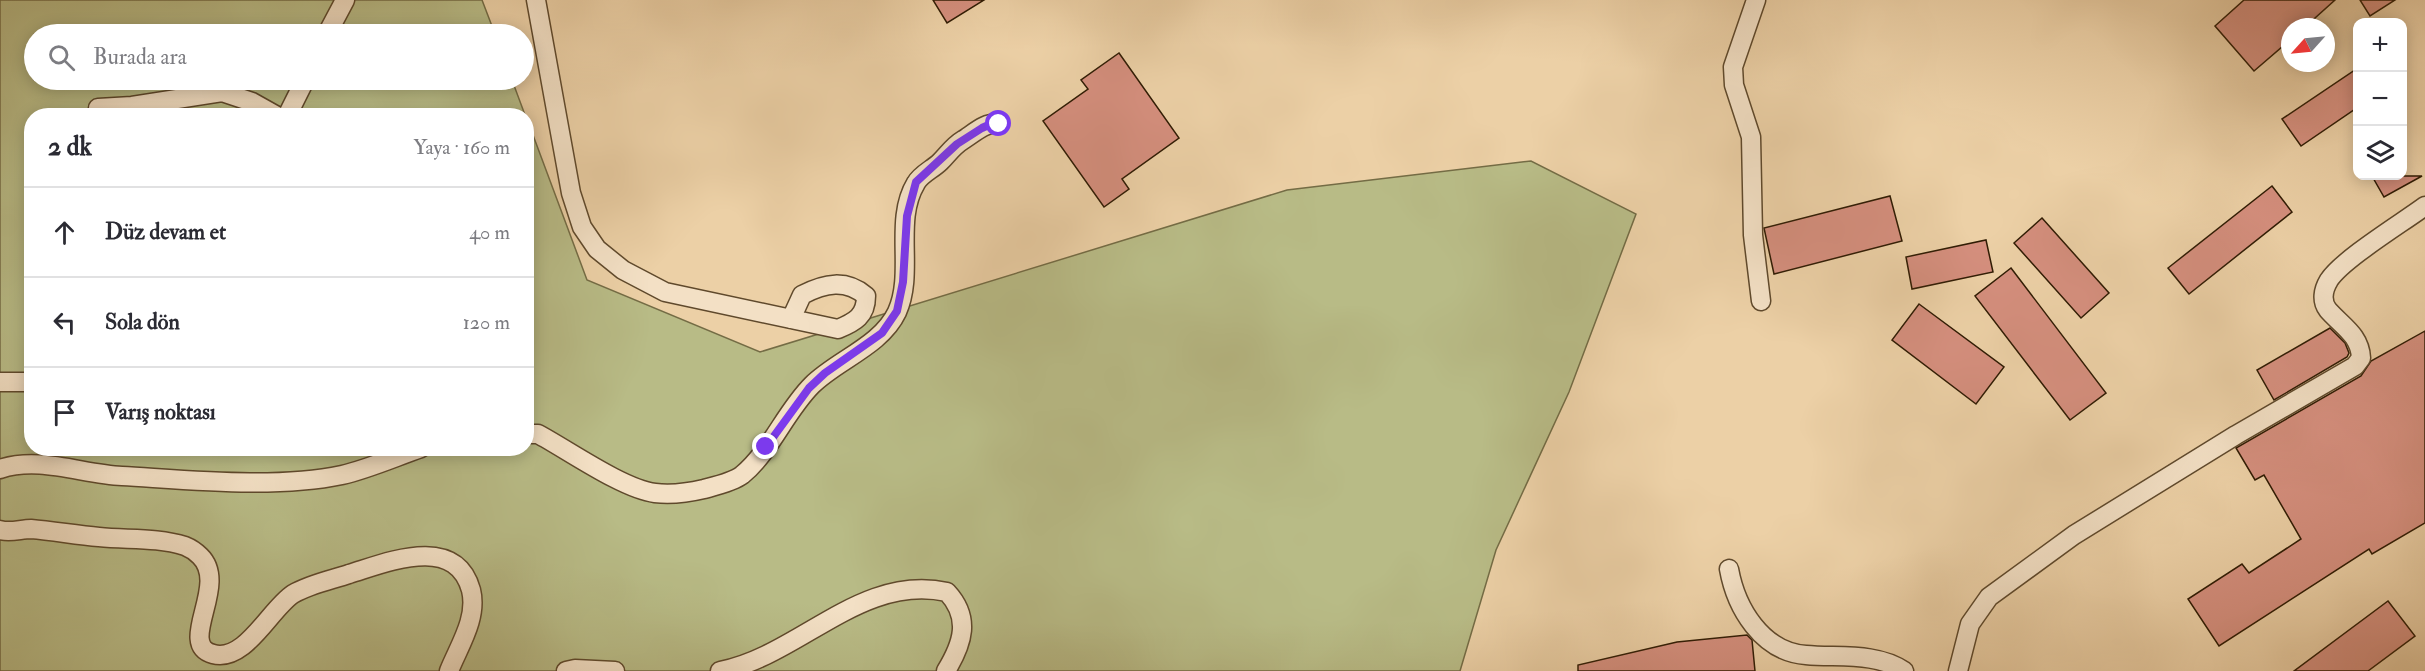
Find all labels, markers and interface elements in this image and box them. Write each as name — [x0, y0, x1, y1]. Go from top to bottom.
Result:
north arrow — [2281, 18, 2335, 72]
map controls — [2353, 18, 2407, 180]
button: + — [2353, 18, 2407, 72]
search box — [24, 24, 534, 90]
icon: search — [45, 41, 78, 74]
text: Burada ara — [93, 43, 187, 71]
button: − — [2353, 72, 2407, 126]
route start — [985, 110, 1011, 136]
button: layers — [2353, 126, 2407, 180]
text: 2 dk — [48, 131, 92, 163]
text: Yaya · 160 m — [414, 135, 510, 160]
icon: ahead — [48, 216, 81, 249]
text: Düz devam et — [105, 218, 226, 246]
text: 40 m — [469, 220, 510, 245]
icon: left — [48, 306, 81, 339]
text: Sola dön — [105, 308, 180, 336]
text: 120 m — [463, 310, 510, 335]
icon: arrive — [48, 396, 81, 429]
text: Varış noktası — [105, 398, 216, 426]
route end — [752, 433, 778, 459]

